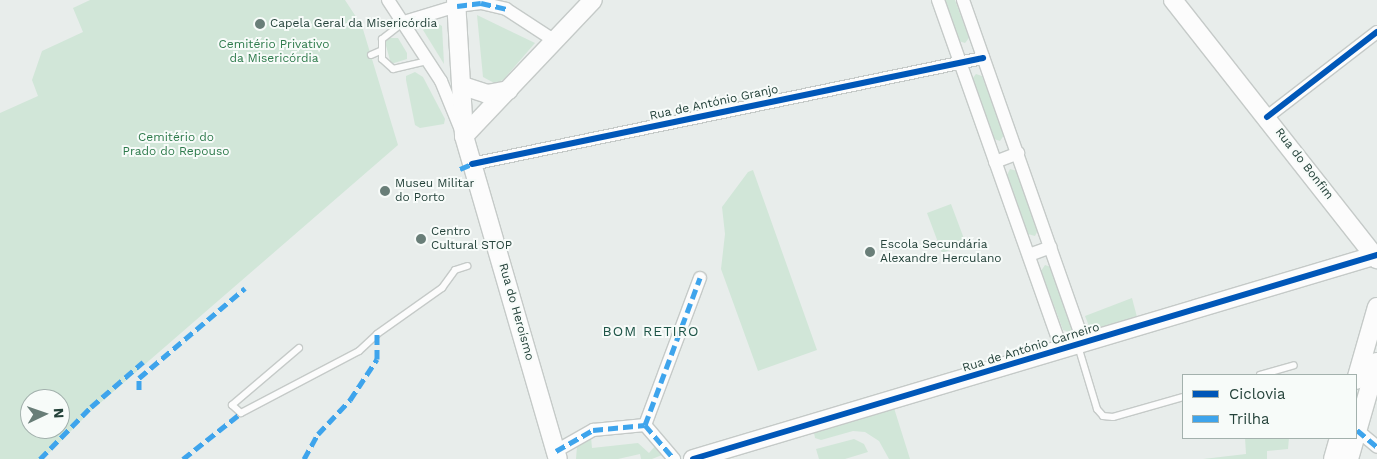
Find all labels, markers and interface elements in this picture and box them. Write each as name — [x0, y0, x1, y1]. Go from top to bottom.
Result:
place label: Capela Geral da Misericórdia — [270, 17, 438, 31]
marker: Capela Geral da Misericórdia — [254, 18, 266, 30]
park label: Cemitério Privativo da Misericórdia — [219, 38, 329, 66]
street label: Rua de António Granjo — [648, 82, 780, 124]
street label: Rua do Bonfim — [1272, 125, 1336, 203]
park label: Cemitério do Prado do Repouso — [123, 131, 229, 159]
place label: Museu Militar do Porto — [395, 177, 474, 205]
marker: Museu Militar do Porto — [379, 185, 391, 197]
place label: Centro Cultural STOP — [431, 225, 512, 253]
marker: Centro Cultural STOP — [415, 233, 427, 245]
place label: Escola Secundária Alexandre Herculano — [880, 238, 1002, 266]
marker: Escola Secundária Alexandre Herculano — [864, 246, 876, 258]
street label: Rua do Heroísmo — [495, 262, 537, 362]
street label: Rua de António Carneiro — [960, 320, 1102, 376]
district label: BOM RETIRO — [601, 323, 701, 339]
legend — [1182, 374, 1357, 439]
text: Ciclovia — [1229, 385, 1286, 403]
north arrow — [20, 389, 70, 439]
text: N — [51, 408, 67, 419]
text: Trilha — [1229, 410, 1270, 428]

